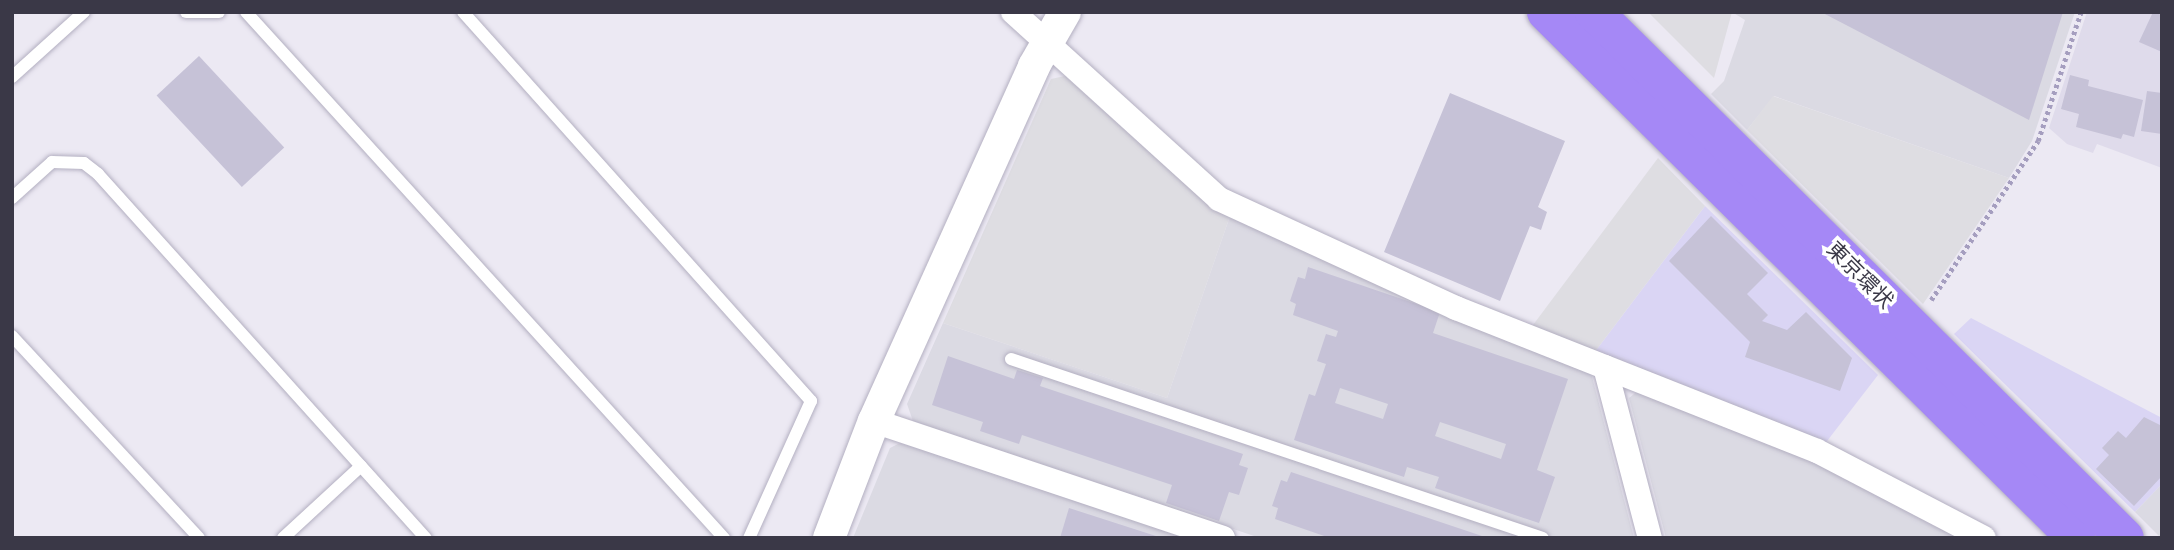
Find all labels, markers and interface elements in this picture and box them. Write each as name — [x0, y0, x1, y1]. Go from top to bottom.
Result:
street label: 東京環状 — [1821, 236, 1899, 314]

